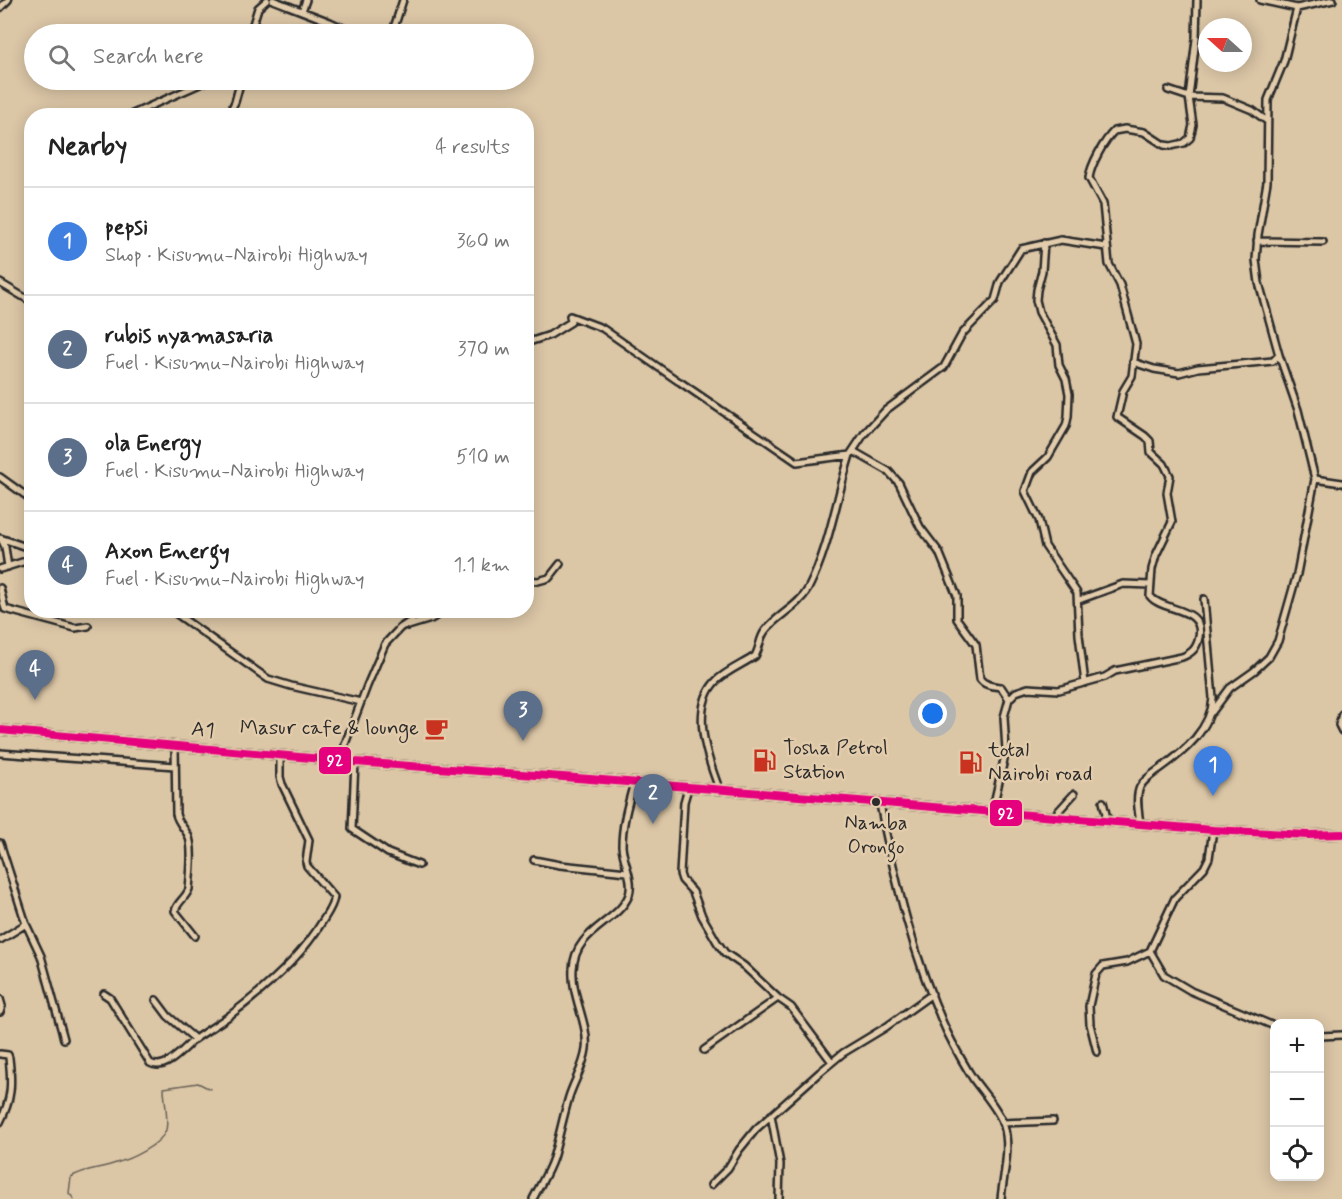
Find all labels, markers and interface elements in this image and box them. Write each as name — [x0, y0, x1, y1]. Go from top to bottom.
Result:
north arrow — [1198, 18, 1252, 72]
search box — [24, 24, 534, 90]
icon: search — [45, 41, 78, 74]
text: Search here — [93, 43, 204, 71]
text: Nearby — [48, 130, 127, 164]
text: 4 results — [435, 134, 510, 161]
text: pepsi — [105, 214, 148, 242]
text: 1 — [63, 228, 72, 255]
text: 360 m — [457, 228, 510, 255]
text: Shop · Kisumu-Nairobi Highway — [105, 242, 368, 269]
text: rubis nyamasaria — [105, 322, 273, 350]
text: 2 — [63, 336, 72, 363]
text: 370 m — [458, 336, 510, 363]
text: Fuel · Kisumu-Nairobi Highway — [105, 350, 365, 377]
text: ola Energy — [105, 430, 202, 458]
text: 3 — [63, 444, 72, 471]
text: 510 m — [456, 444, 510, 471]
text: Fuel · Kisumu-Nairobi Highway — [105, 458, 365, 485]
text: Axon Energy — [105, 538, 230, 566]
text: 4 — [62, 552, 73, 579]
text: 1.1 km — [453, 552, 510, 579]
text: Fuel · Kisumu-Nairobi Highway — [105, 566, 365, 593]
pin: 4 — [15, 650, 54, 700]
pin: 3 — [504, 692, 542, 741]
your location — [918, 699, 947, 728]
place label: Masur cafe & lounge — [240, 714, 419, 743]
street label: A1 — [190, 715, 216, 745]
cafe icon: Masur cafe & lounge — [424, 715, 450, 741]
place label: Tosha Petrol Station — [783, 734, 888, 786]
place label: total Nairobi road — [987, 736, 1092, 788]
line badge: 92 — [318, 746, 352, 775]
pin: 1 — [1194, 746, 1232, 796]
fuel station icon: Tosha Petrol Station — [752, 747, 778, 773]
fuel station icon: total Nairobi road — [957, 749, 983, 775]
text: 92 — [327, 751, 343, 772]
pin: 2 — [634, 774, 672, 824]
marker: Namba Orongo — [870, 796, 882, 808]
line badge: 92 — [989, 799, 1023, 827]
text: 92 — [998, 804, 1014, 825]
place label: Namba Orongo — [844, 810, 908, 863]
map controls — [1270, 1019, 1324, 1181]
button: + — [1270, 1019, 1324, 1073]
button: − — [1270, 1073, 1324, 1127]
button: locate — [1270, 1127, 1324, 1181]

